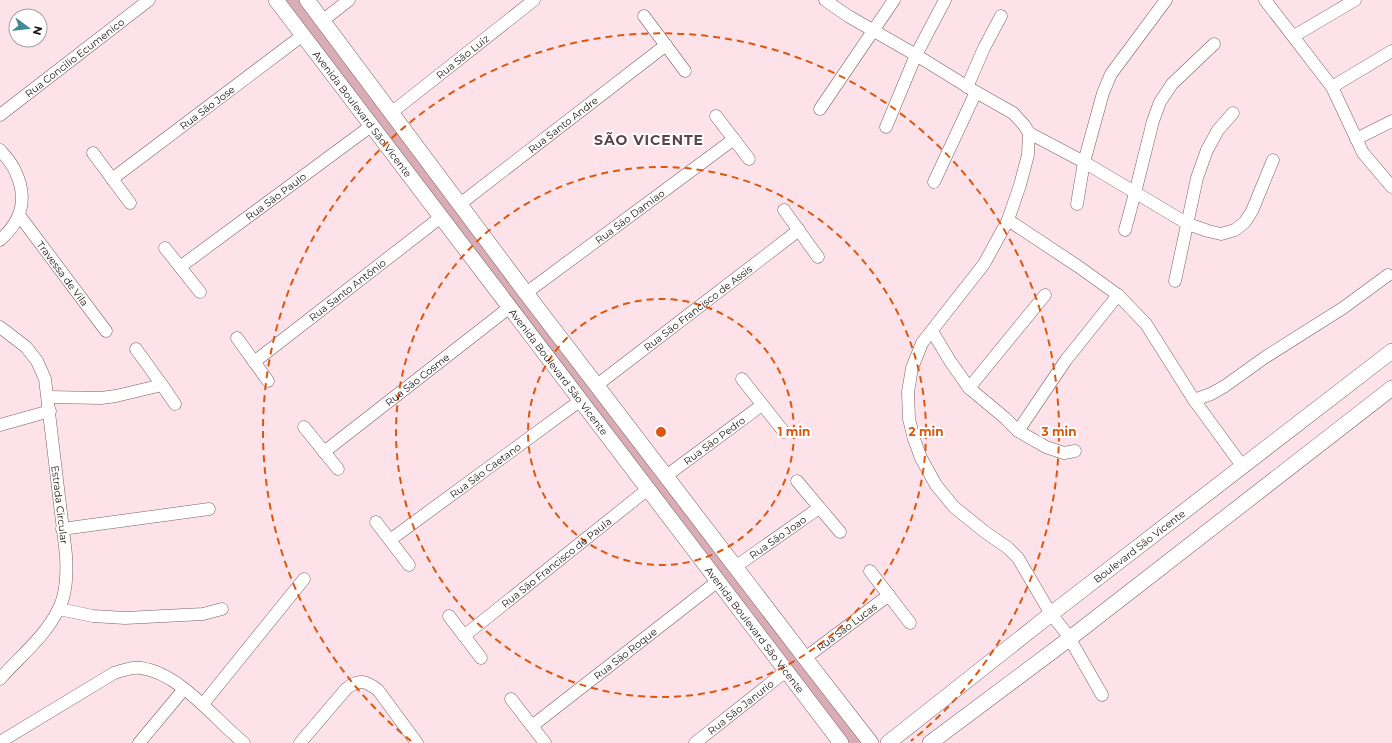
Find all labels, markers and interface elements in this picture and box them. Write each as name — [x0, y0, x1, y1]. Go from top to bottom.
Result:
north arrow — [8, 8, 48, 48]
street label: Rua Concilio Ecumenico — [22, 15, 127, 100]
text: N — [30, 24, 46, 37]
street label: Rua Sāo Luiz — [433, 32, 491, 81]
street label: Avenida Boulevard São Vicente — [310, 48, 415, 180]
street label: Rua Sāo Jose — [177, 82, 237, 132]
street label: Rua Santo Andre — [525, 94, 600, 156]
district label: SÃO VICENTE — [594, 131, 704, 149]
street label: Rua Sāo Paulo — [243, 170, 309, 223]
street label: Rua Sāo Damiao — [592, 186, 667, 246]
street label: Travessa de Vila — [34, 238, 91, 309]
street label: Rua Santo Antônio — [306, 256, 388, 324]
street label: Rua Sāo Francisco de Assis — [641, 262, 755, 353]
street label: Avenida Boulevard São Vicente — [506, 306, 611, 438]
street label: Rua Sāo Cosme — [382, 350, 452, 409]
street label: Rua Sāo Pedro — [681, 413, 748, 467]
text: 1 min — [778, 424, 810, 439]
text: 2 min — [909, 424, 943, 439]
text: 3 min — [1041, 424, 1077, 439]
centre of rings — [654, 425, 668, 439]
street label: Rua Sāo Caetano — [447, 440, 523, 501]
street label: Estrada Circular — [49, 465, 71, 545]
street label: Boulevard São Vicente — [1091, 507, 1187, 586]
street label: Rua Sāo Joao — [746, 513, 809, 562]
street label: Rua Sāo Francisco de Paula — [498, 514, 614, 610]
street label: Avenida Boulevard São Vicente — [703, 564, 807, 695]
street label: Rua Sāo Lucas — [814, 600, 880, 654]
street label: Rua Sāo Roque — [591, 625, 659, 682]
street label: Rua Sāo Janurio — [705, 677, 776, 737]

